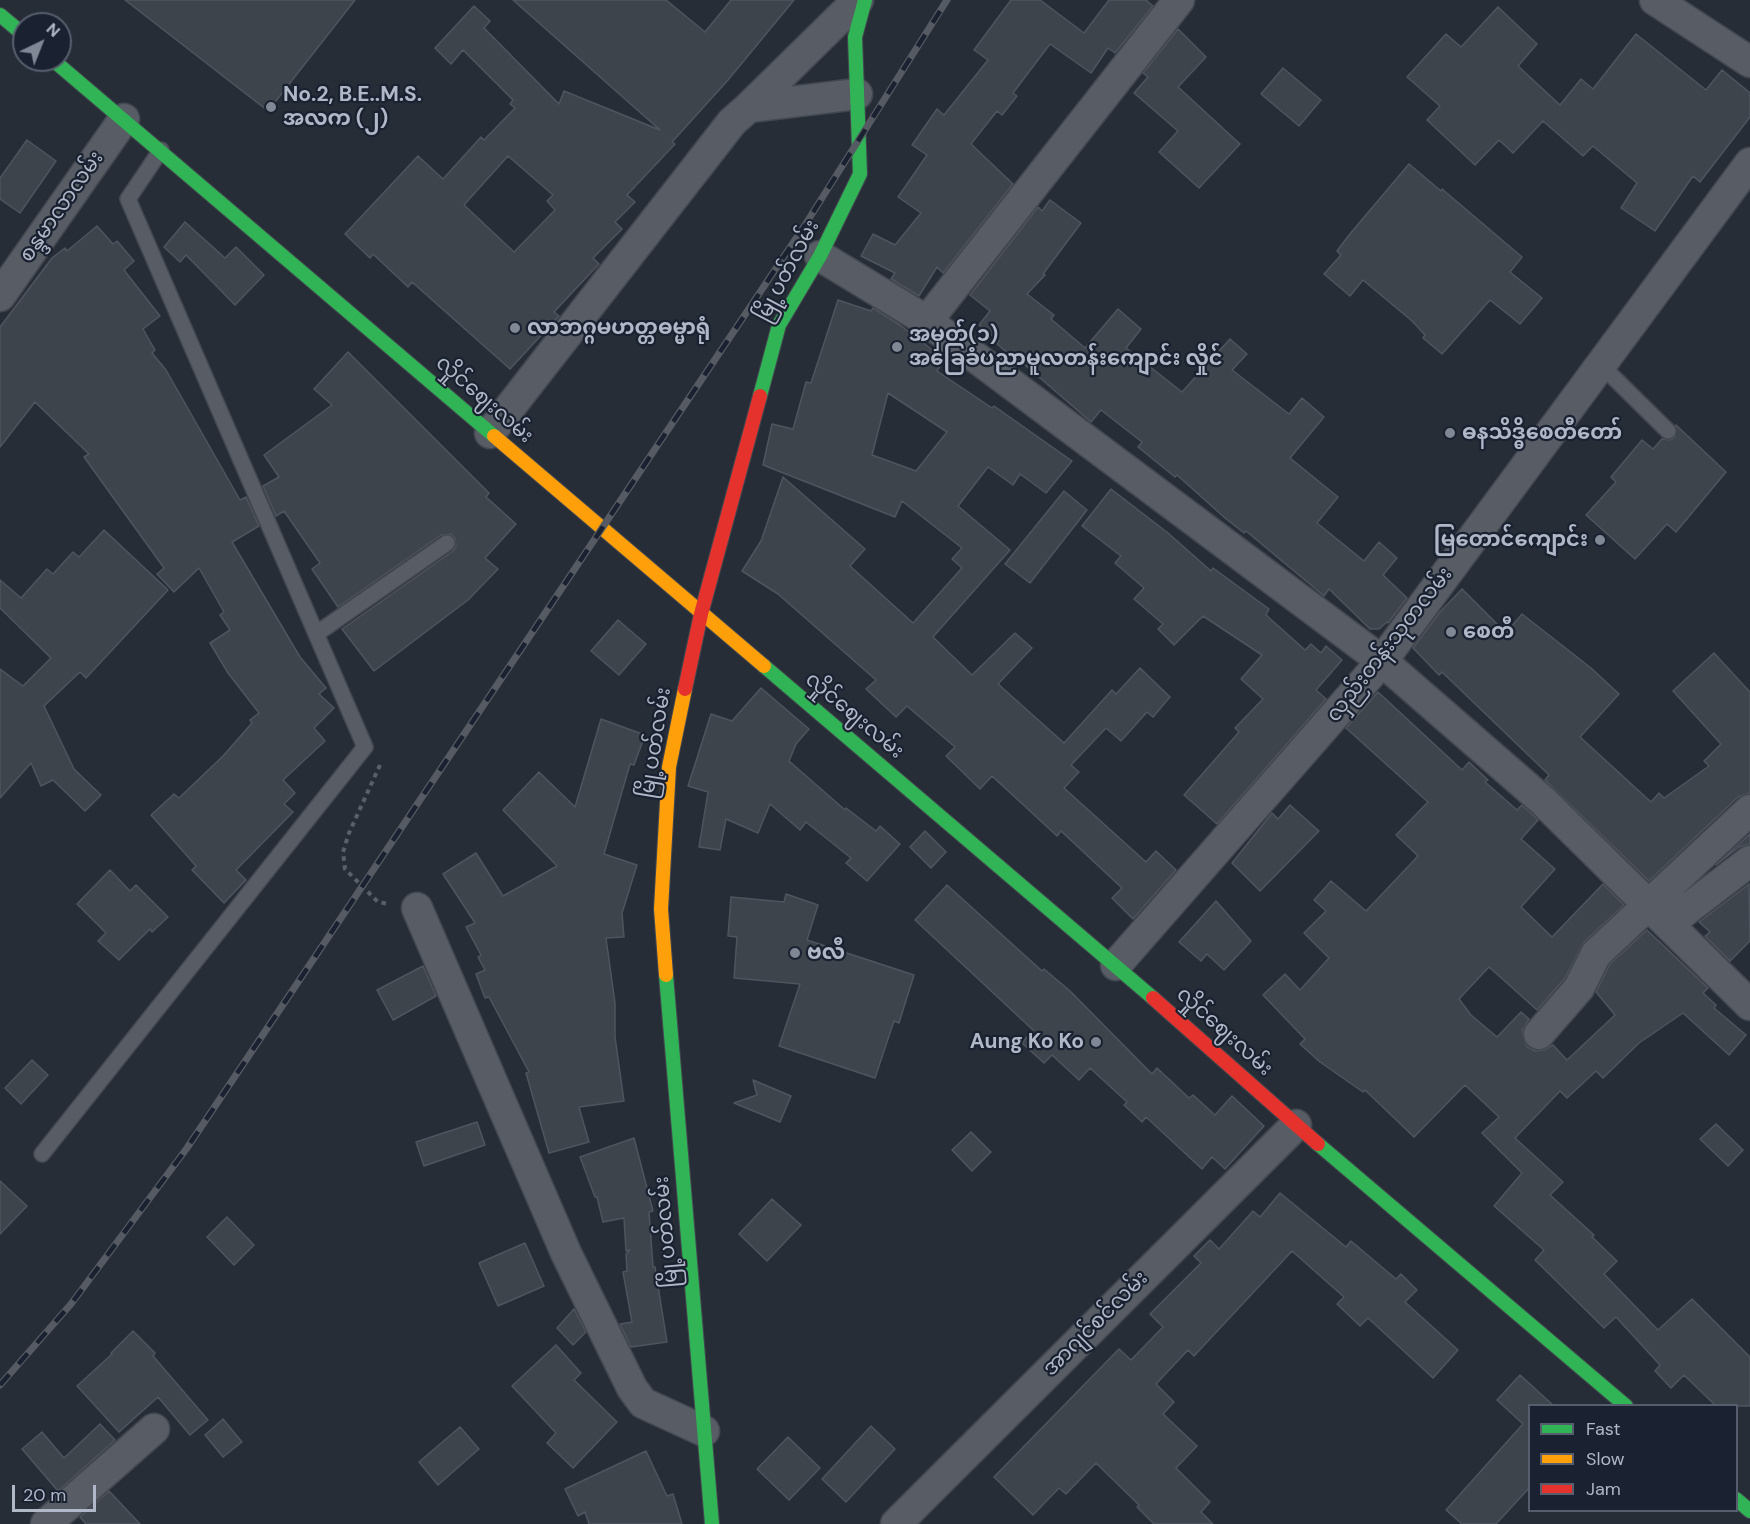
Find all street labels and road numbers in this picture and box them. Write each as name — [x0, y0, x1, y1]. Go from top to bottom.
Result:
street label: စန္ဒမာလာလမ်း — [15, 147, 109, 267]
street label: မြို့ပတ်လမ်း — [751, 216, 825, 326]
street label: လှိုင်ဈေးလမ်း — [430, 351, 538, 449]
street label: လှည်းတန်းသုတလမ်း — [1322, 563, 1458, 727]
street label: လှိုင်ဈေးလမ်း — [800, 667, 908, 765]
street label: မြို့ပတ်လမ်း — [635, 686, 677, 800]
street label: လှိုင်ဈေးလမ်း — [1171, 982, 1277, 1082]
street label: မြို့ပတ်လမ်း — [650, 1175, 684, 1289]
street label: အာဂျင်စင်လမ်း — [1038, 1266, 1154, 1382]

